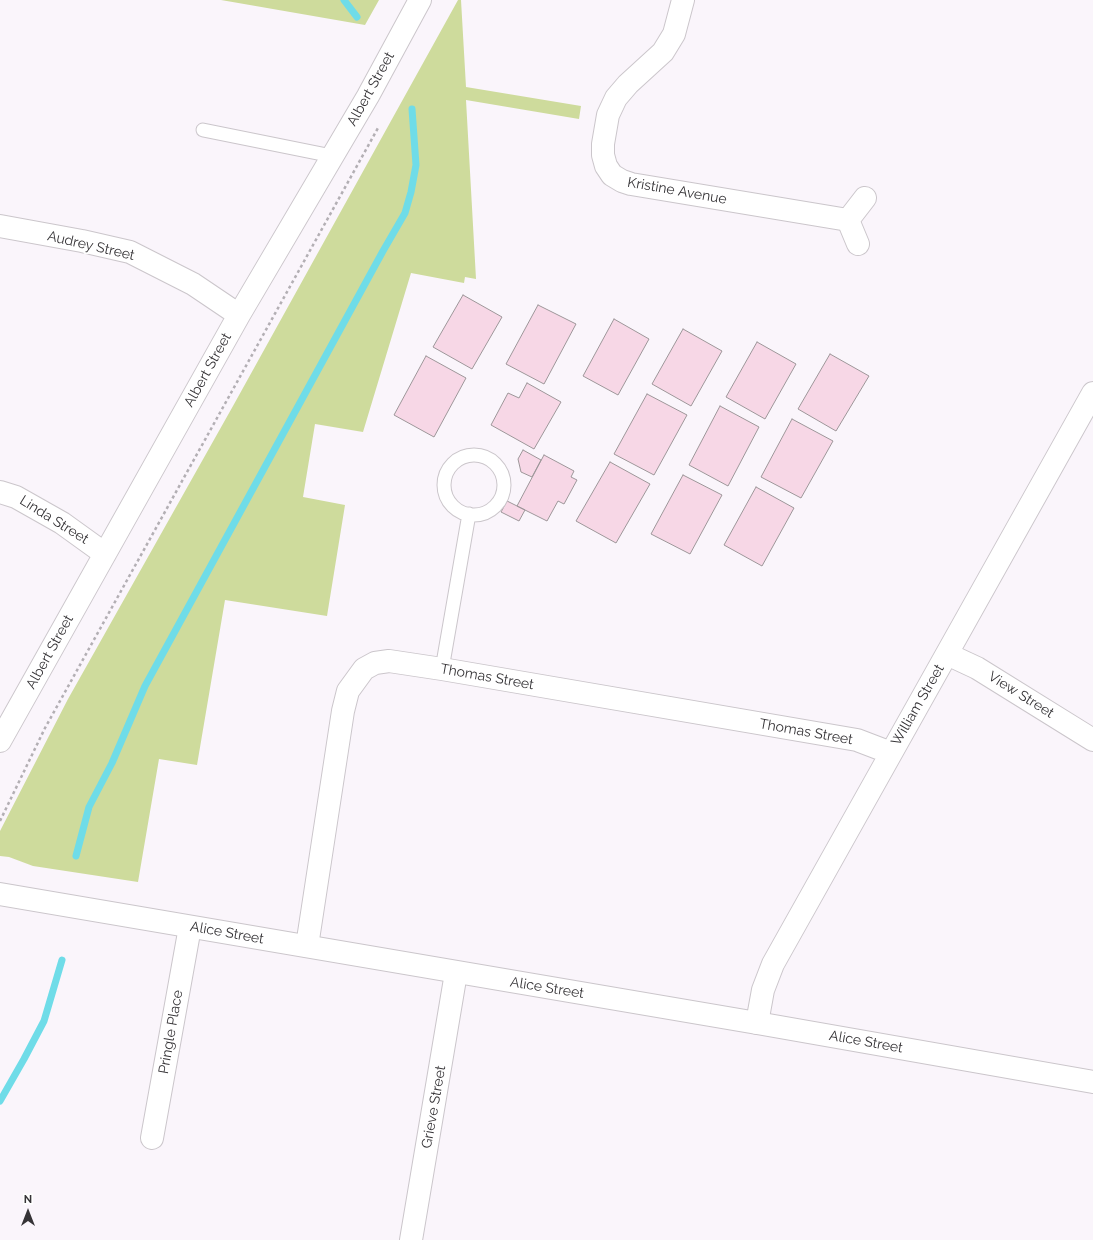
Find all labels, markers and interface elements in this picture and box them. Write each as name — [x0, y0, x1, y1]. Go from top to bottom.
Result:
street label: Albert Street — [344, 49, 398, 129]
street label: Kristine Avenue — [626, 174, 728, 208]
street label: Audrey Street — [46, 228, 136, 264]
street label: Albert Street — [181, 330, 235, 410]
street label: Linda Street — [16, 492, 92, 548]
street label: Albert Street — [23, 612, 77, 692]
street label: Thomas Street — [439, 661, 535, 693]
street label: William Street — [888, 661, 948, 749]
street label: View Street — [985, 668, 1057, 722]
street label: Thomas Street — [758, 716, 854, 748]
street label: Alice Street — [189, 918, 265, 948]
street label: Alice Street — [509, 974, 585, 1002]
street label: Pringle Place — [155, 989, 187, 1075]
street label: Alice Street — [828, 1027, 904, 1057]
street label: Grieve Street — [418, 1064, 450, 1150]
north arrow — [8, 1192, 48, 1232]
text: N — [24, 1193, 32, 1206]

